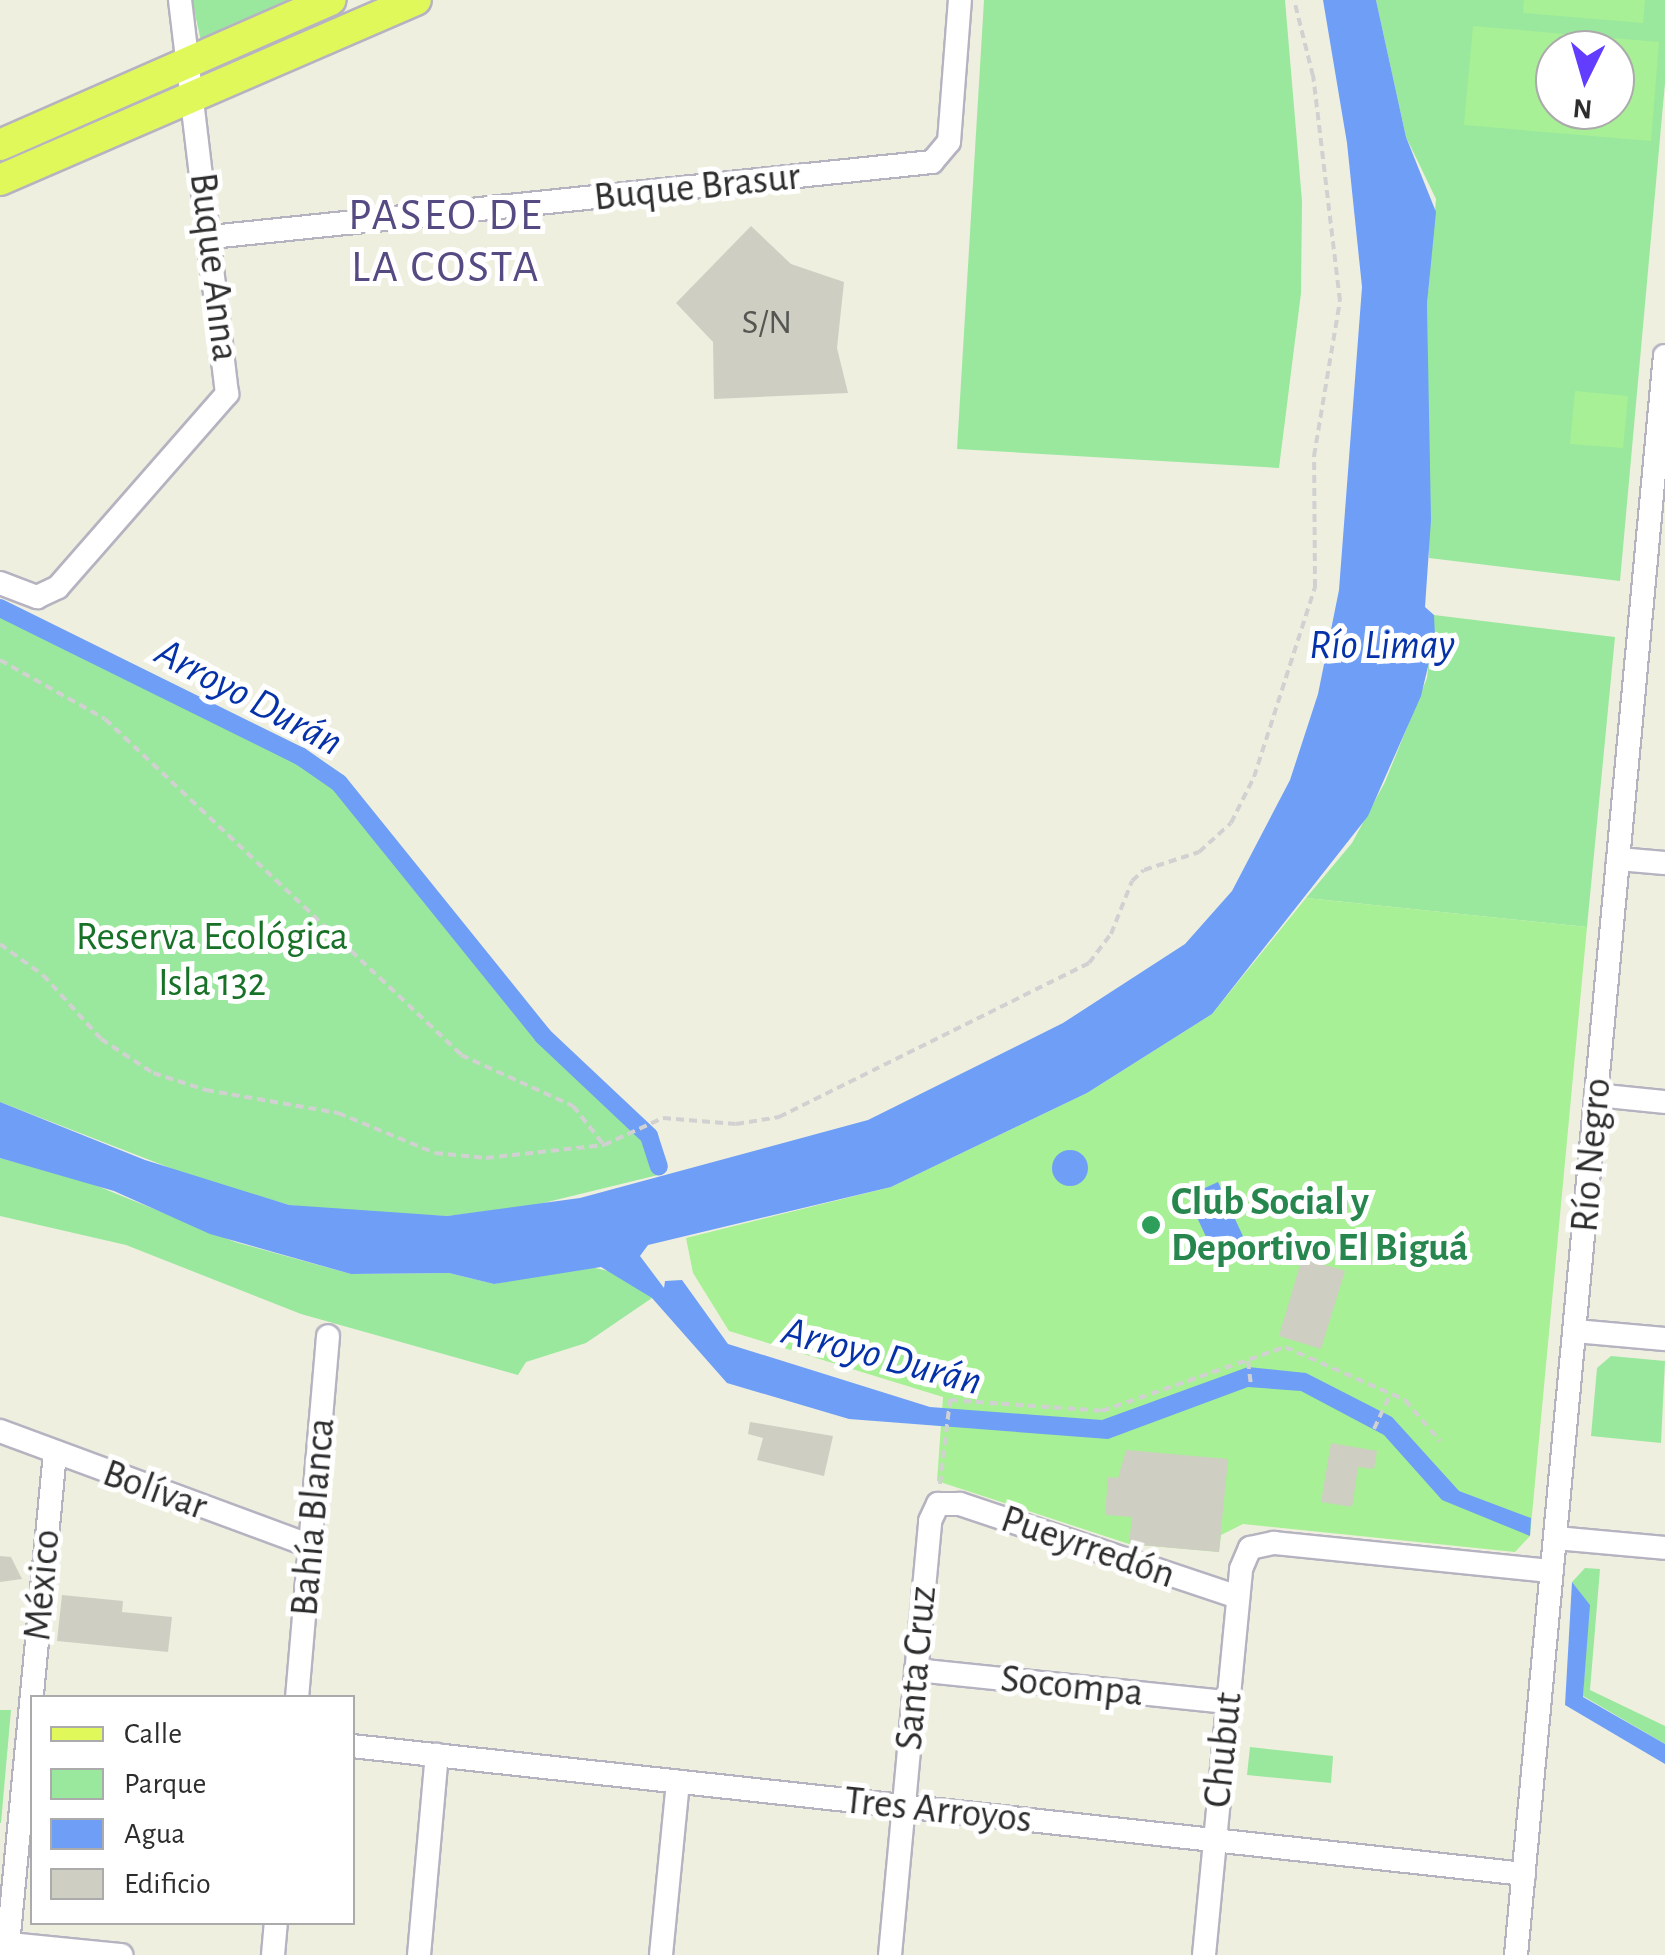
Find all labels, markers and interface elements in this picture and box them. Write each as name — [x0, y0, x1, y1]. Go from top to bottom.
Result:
north arrow — [1535, 30, 1635, 130]
text: N — [1572, 93, 1593, 123]
street label: Buque Brasur — [591, 152, 803, 222]
street label: Buque Anna — [179, 170, 249, 364]
district label: PASEO DE LA COSTA — [348, 189, 544, 295]
house number: S/N — [742, 302, 792, 344]
water label: Río Limay — [1309, 620, 1455, 670]
water label: Arroyo Durán — [147, 627, 351, 767]
park label: Reserva Ecológica Isla 132 — [76, 913, 348, 1007]
street label: Río Negro — [1560, 1076, 1622, 1234]
place label: Club Social y Deportivo El Biguá — [1171, 1178, 1468, 1272]
marker: Club Social y Deportivo El Biguá — [1140, 1214, 1162, 1236]
water label: Arroyo Durán — [777, 1305, 987, 1407]
street label: Bahía Blanca — [280, 1416, 346, 1618]
street label: Bolívar — [96, 1449, 214, 1531]
street label: Pueyrredón — [995, 1495, 1181, 1599]
street label: México — [13, 1527, 71, 1643]
street label: Santa Cruz — [885, 1584, 947, 1752]
street label: Socompa — [998, 1655, 1146, 1717]
street label: Chubut — [1193, 1690, 1253, 1810]
legend — [30, 1695, 355, 1925]
text: Calle — [124, 1719, 182, 1749]
text: Parque — [124, 1769, 206, 1799]
street label: Tres Arroyos — [842, 1776, 1034, 1844]
text: Agua — [124, 1819, 185, 1849]
text: Edificio — [124, 1869, 211, 1899]

